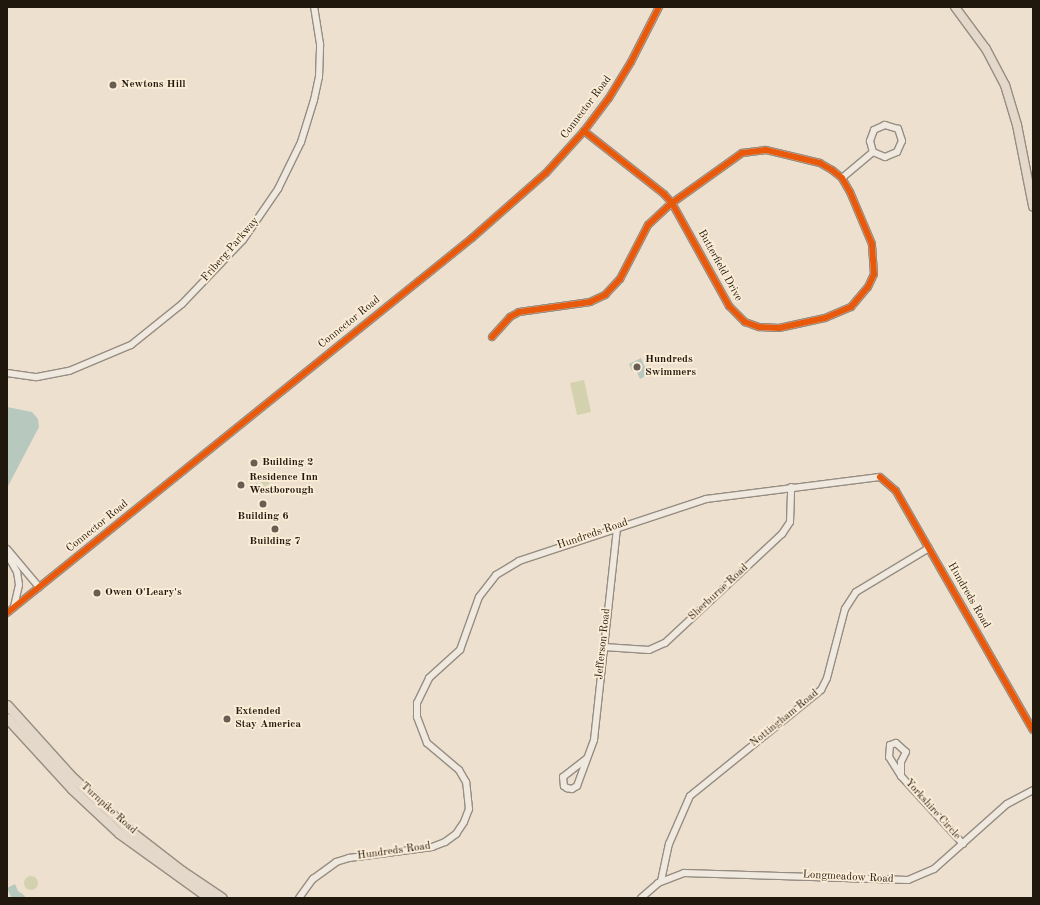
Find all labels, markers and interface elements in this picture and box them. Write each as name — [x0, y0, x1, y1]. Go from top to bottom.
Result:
street label: Connector Road — [559, 74, 615, 142]
place label: Newtons Hill — [121, 78, 186, 92]
marker: Newtons Hill — [108, 80, 118, 90]
street label: Friberg Parkway — [199, 215, 263, 285]
street label: Butterfield Drive — [694, 228, 744, 304]
street label: Connector Road — [316, 294, 384, 352]
place label: Hundreds Swimmers — [645, 354, 696, 380]
marker: Hundreds Swimmers — [632, 362, 642, 372]
place label: Building 2 — [262, 456, 313, 470]
marker: Building 2 — [249, 458, 259, 468]
place label: Residence Inn Westborough — [249, 472, 318, 498]
marker: Residence Inn Westborough — [236, 480, 246, 490]
street label: Connector Road — [64, 498, 132, 556]
marker: Building 6 — [258, 499, 268, 509]
place label: Building 6 — [237, 510, 289, 524]
street label: Hundreds Road — [556, 517, 630, 553]
marker: Building 7 — [270, 524, 280, 534]
place label: Building 7 — [249, 535, 301, 549]
street label: Hundreds Road — [944, 561, 992, 631]
street label: Sherburne Road — [686, 562, 752, 624]
place label: Owen O'Leary's — [105, 586, 182, 600]
marker: Owen O'Leary's — [92, 588, 102, 598]
street label: Jefferson Road — [594, 608, 614, 680]
street label: Nottingham Road — [748, 687, 822, 751]
place label: Extended Stay America — [235, 706, 301, 732]
marker: Extended Stay America — [222, 714, 232, 724]
street label: Yorkshire Circle — [901, 777, 963, 843]
street label: Turnpike Road — [77, 780, 139, 838]
street label: Hundreds Road — [356, 840, 432, 864]
street label: Longmeadow Road — [802, 869, 894, 887]

